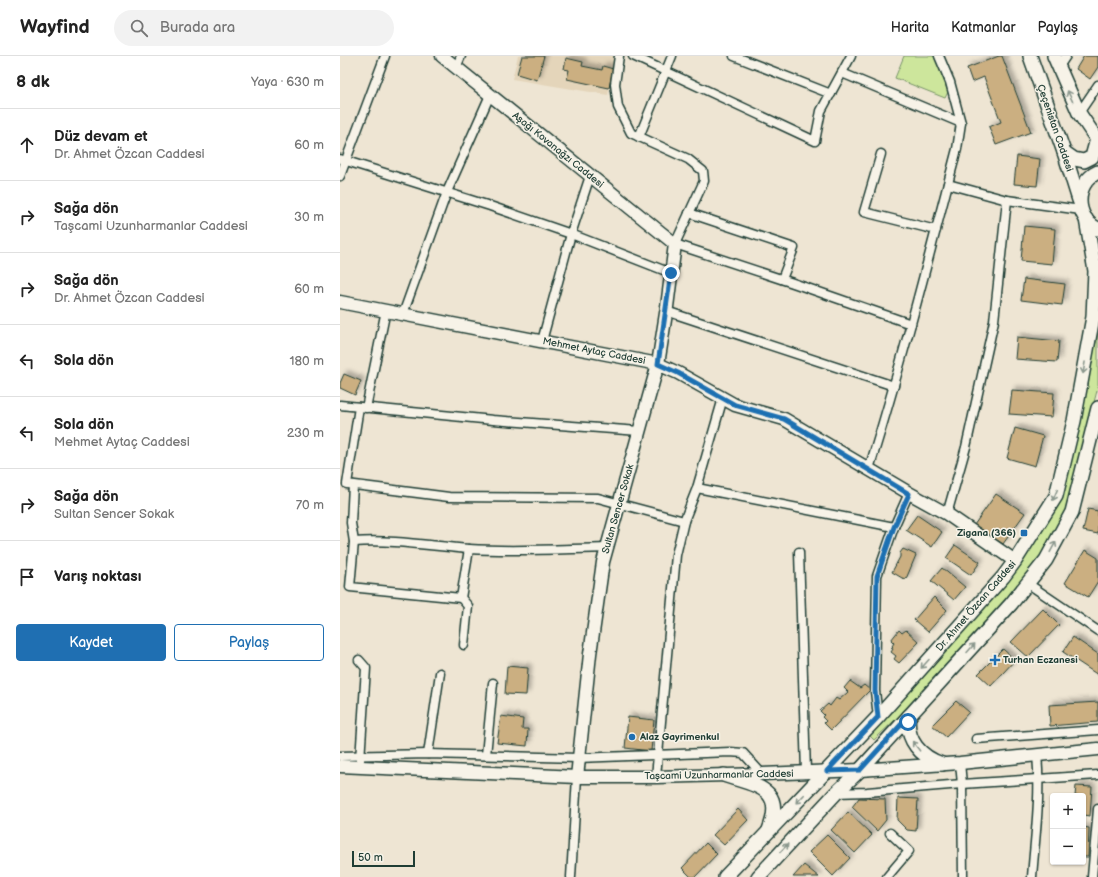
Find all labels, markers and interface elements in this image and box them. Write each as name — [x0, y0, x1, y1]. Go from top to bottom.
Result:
search box — [114, 10, 394, 46]
text: Wayfind — [20, 16, 90, 39]
icon: search — [128, 17, 150, 39]
text: Burada ara — [160, 18, 235, 37]
text: Harita — [891, 19, 929, 36]
text: Katmanlar — [951, 19, 1016, 36]
text: Paylaş — [1038, 19, 1078, 36]
text: 8 dk — [16, 72, 50, 92]
text: Yaya · 630 m — [251, 74, 324, 90]
street label: Çeçenistan Caddesi — [1034, 83, 1076, 173]
one-way arrow — [1066, 90, 1074, 102]
street label: Aşağı Kovanağzı Caddesi — [510, 109, 606, 191]
text: Düz devam et — [54, 127, 148, 146]
icon: ahead — [16, 134, 38, 156]
text: 60 m — [294, 137, 324, 153]
text: Dr. Ahmet Özcan Caddesi — [54, 146, 205, 162]
text: Sağa dön — [54, 199, 119, 218]
icon: right — [16, 206, 38, 228]
text: 30 m — [294, 209, 324, 225]
text: Taşcami Uzunharmanlar Caddesi — [54, 218, 248, 234]
route end — [662, 264, 680, 282]
text: Sağa dön — [54, 271, 119, 290]
icon: right — [16, 278, 38, 300]
text: 60 m — [294, 281, 324, 297]
text: Dr. Ahmet Özcan Caddesi — [54, 290, 205, 306]
street label: Mehmet Aytaç Caddesi — [542, 335, 646, 367]
icon: left — [16, 350, 38, 372]
text: Sola dön — [54, 351, 114, 370]
text: 180 m — [289, 353, 324, 369]
one-way arrow — [1079, 362, 1087, 375]
text: Sola dön — [54, 415, 114, 434]
icon: left — [16, 422, 38, 444]
text: 230 m — [287, 425, 324, 441]
text: Mehmet Aytaç Caddesi — [54, 434, 190, 450]
street label: Sultan Sencer Sokak — [599, 463, 637, 555]
text: Sağa dön — [54, 487, 119, 506]
one-way arrow — [1051, 489, 1059, 501]
icon: right — [16, 494, 38, 516]
text: 70 m — [296, 497, 324, 513]
text: Sultan Sencer Sokak — [54, 506, 174, 522]
place label: Zigana (366) — [957, 527, 1016, 539]
marker: Zigana (366) — [1019, 528, 1029, 538]
one-way arrow — [1049, 541, 1057, 553]
street label: Dr. Ahmet Özcan Caddesi — [933, 558, 1019, 654]
icon: arrive — [16, 566, 38, 588]
text: Varış noktası — [54, 567, 141, 586]
button: Kaydet — [16, 624, 166, 661]
button: Paylaş — [174, 624, 324, 661]
one-way arrow — [966, 643, 975, 653]
place label: Turhan Eczanesi — [1003, 654, 1078, 666]
marker: Turhan Eczanesi — [990, 655, 1000, 665]
one-way arrow — [921, 659, 930, 669]
route start — [899, 713, 917, 731]
place label: Alaz Gayrimenkul — [639, 731, 719, 743]
marker: Alaz Gayrimenkul — [627, 732, 637, 742]
one-way arrow — [912, 741, 920, 752]
street label: Taşcami Uzunharmanlar Caddesi — [644, 768, 794, 782]
map controls — [1050, 793, 1086, 865]
button: + — [1050, 793, 1086, 829]
one-way arrow — [796, 794, 805, 804]
button: − — [1050, 829, 1086, 865]
one-way arrow — [779, 844, 788, 854]
scale bar — [352, 849, 415, 868]
text: 50 m — [358, 851, 383, 864]

